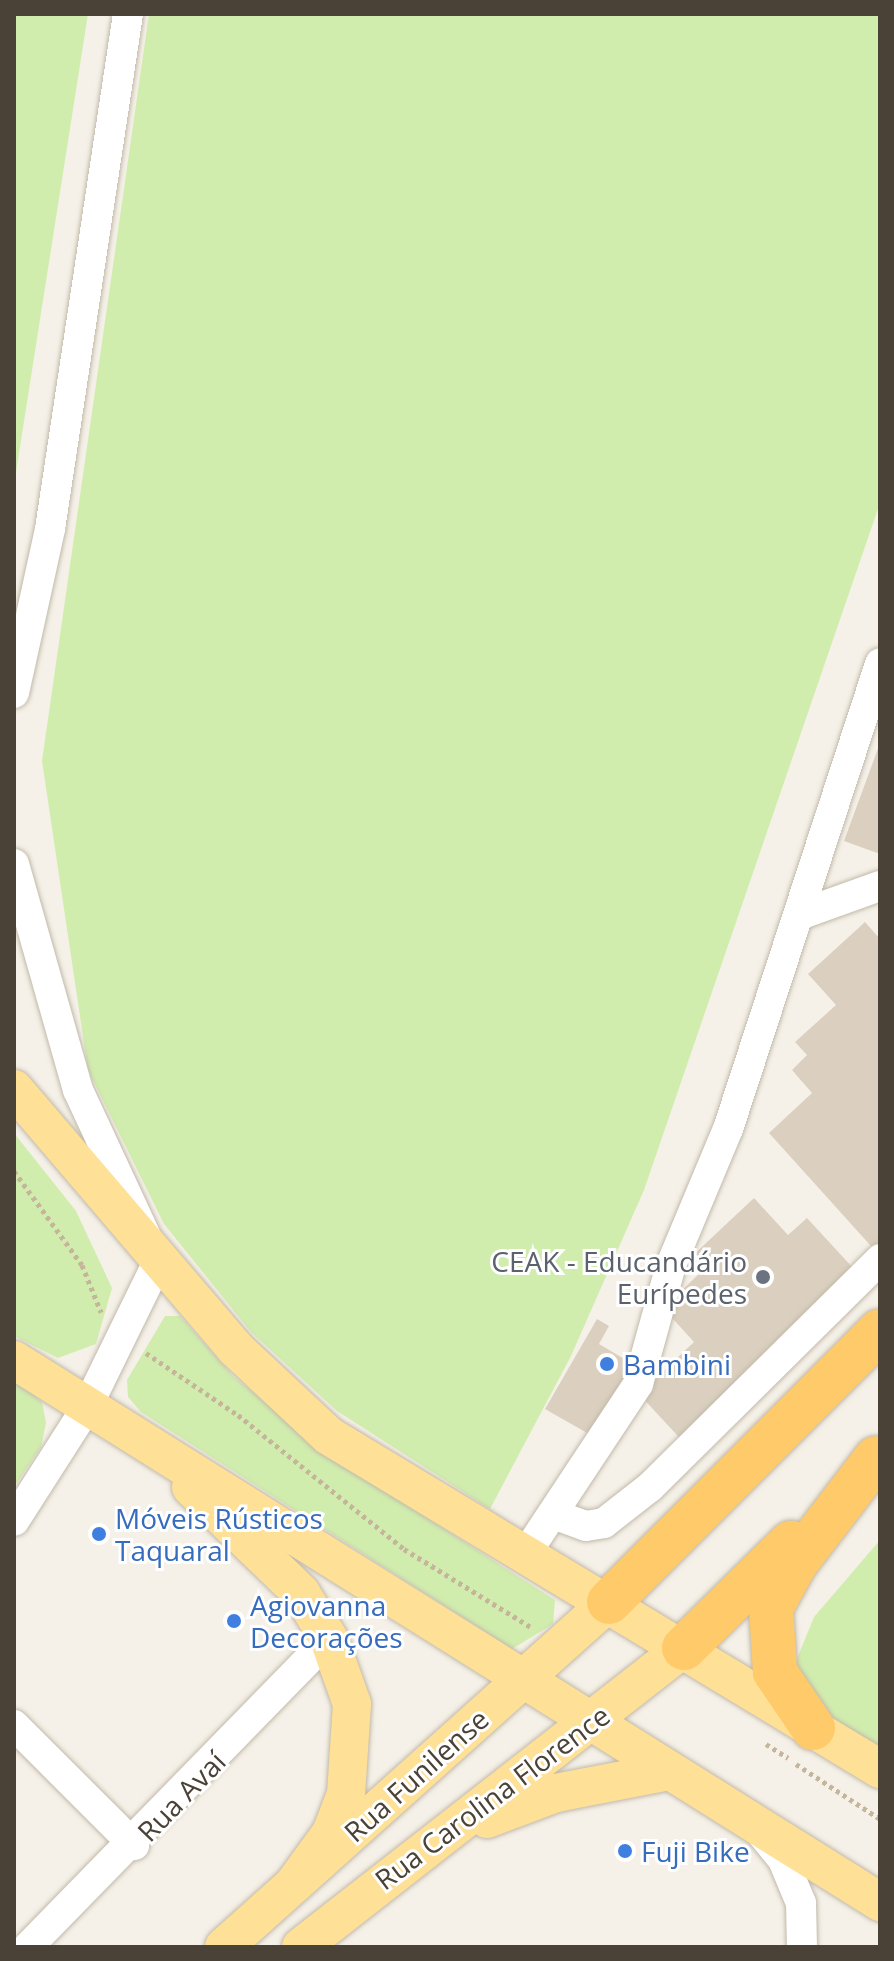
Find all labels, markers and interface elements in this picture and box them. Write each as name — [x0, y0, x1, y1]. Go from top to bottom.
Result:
place label: CEAK - Educandário Eurípedes — [491, 1244, 747, 1310]
marker: CEAK - Educandário Eurípedes — [754, 1268, 772, 1286]
place label: Bambini — [623, 1347, 731, 1381]
marker: Bambini — [598, 1355, 616, 1373]
place label: Móveis Rústicos Taquaral — [115, 1501, 323, 1567]
marker: Móveis Rústicos Taquaral — [90, 1525, 108, 1543]
place label: Agiovanna Decorações — [250, 1588, 403, 1654]
marker: Agiovanna Decorações — [225, 1612, 243, 1630]
street label: Rua Carolina Florence — [368, 1698, 616, 1896]
street label: Rua Funilense — [337, 1702, 495, 1848]
street label: Rua Avaí — [130, 1744, 232, 1848]
place label: Fuji Bike — [641, 1834, 750, 1868]
marker: Fuji Bike — [616, 1842, 634, 1860]

